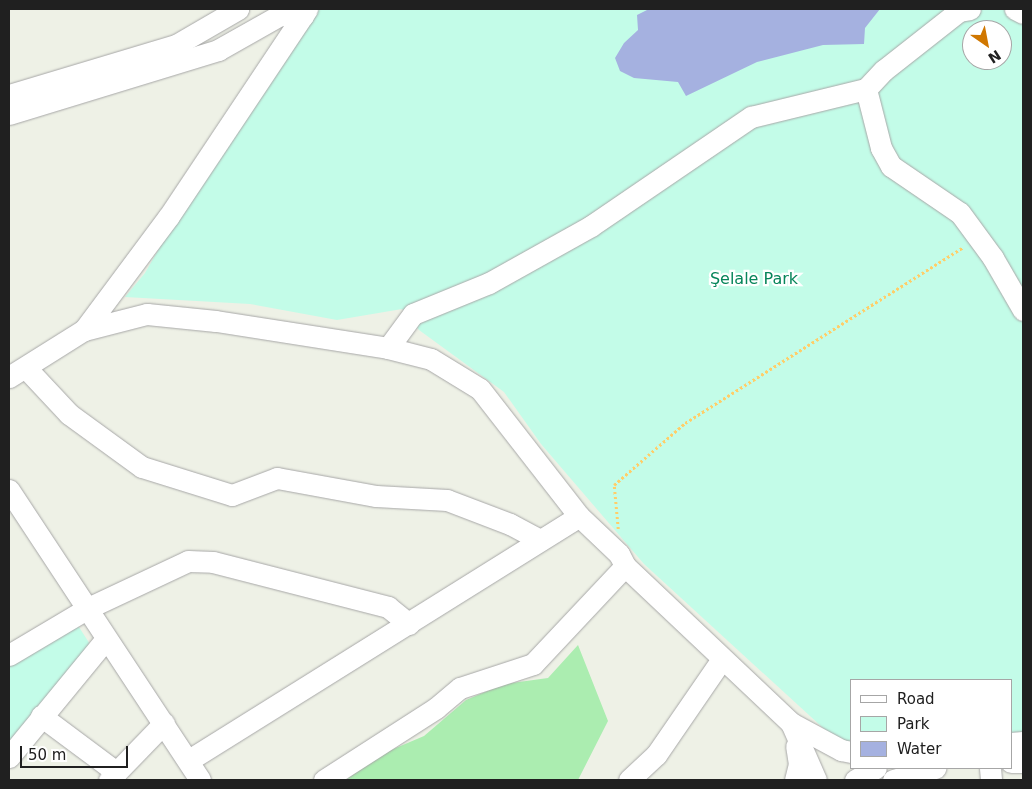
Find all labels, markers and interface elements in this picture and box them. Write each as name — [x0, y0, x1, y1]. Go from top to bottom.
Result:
north arrow — [962, 20, 1012, 70]
text: N — [985, 47, 1004, 67]
park label: Şelale Park — [710, 269, 798, 289]
legend — [850, 679, 1012, 769]
text: Road — [897, 690, 935, 708]
text: Park — [897, 715, 929, 733]
scale bar — [22, 736, 130, 768]
text: Water — [897, 740, 941, 758]
text: 50 m — [28, 746, 66, 764]

